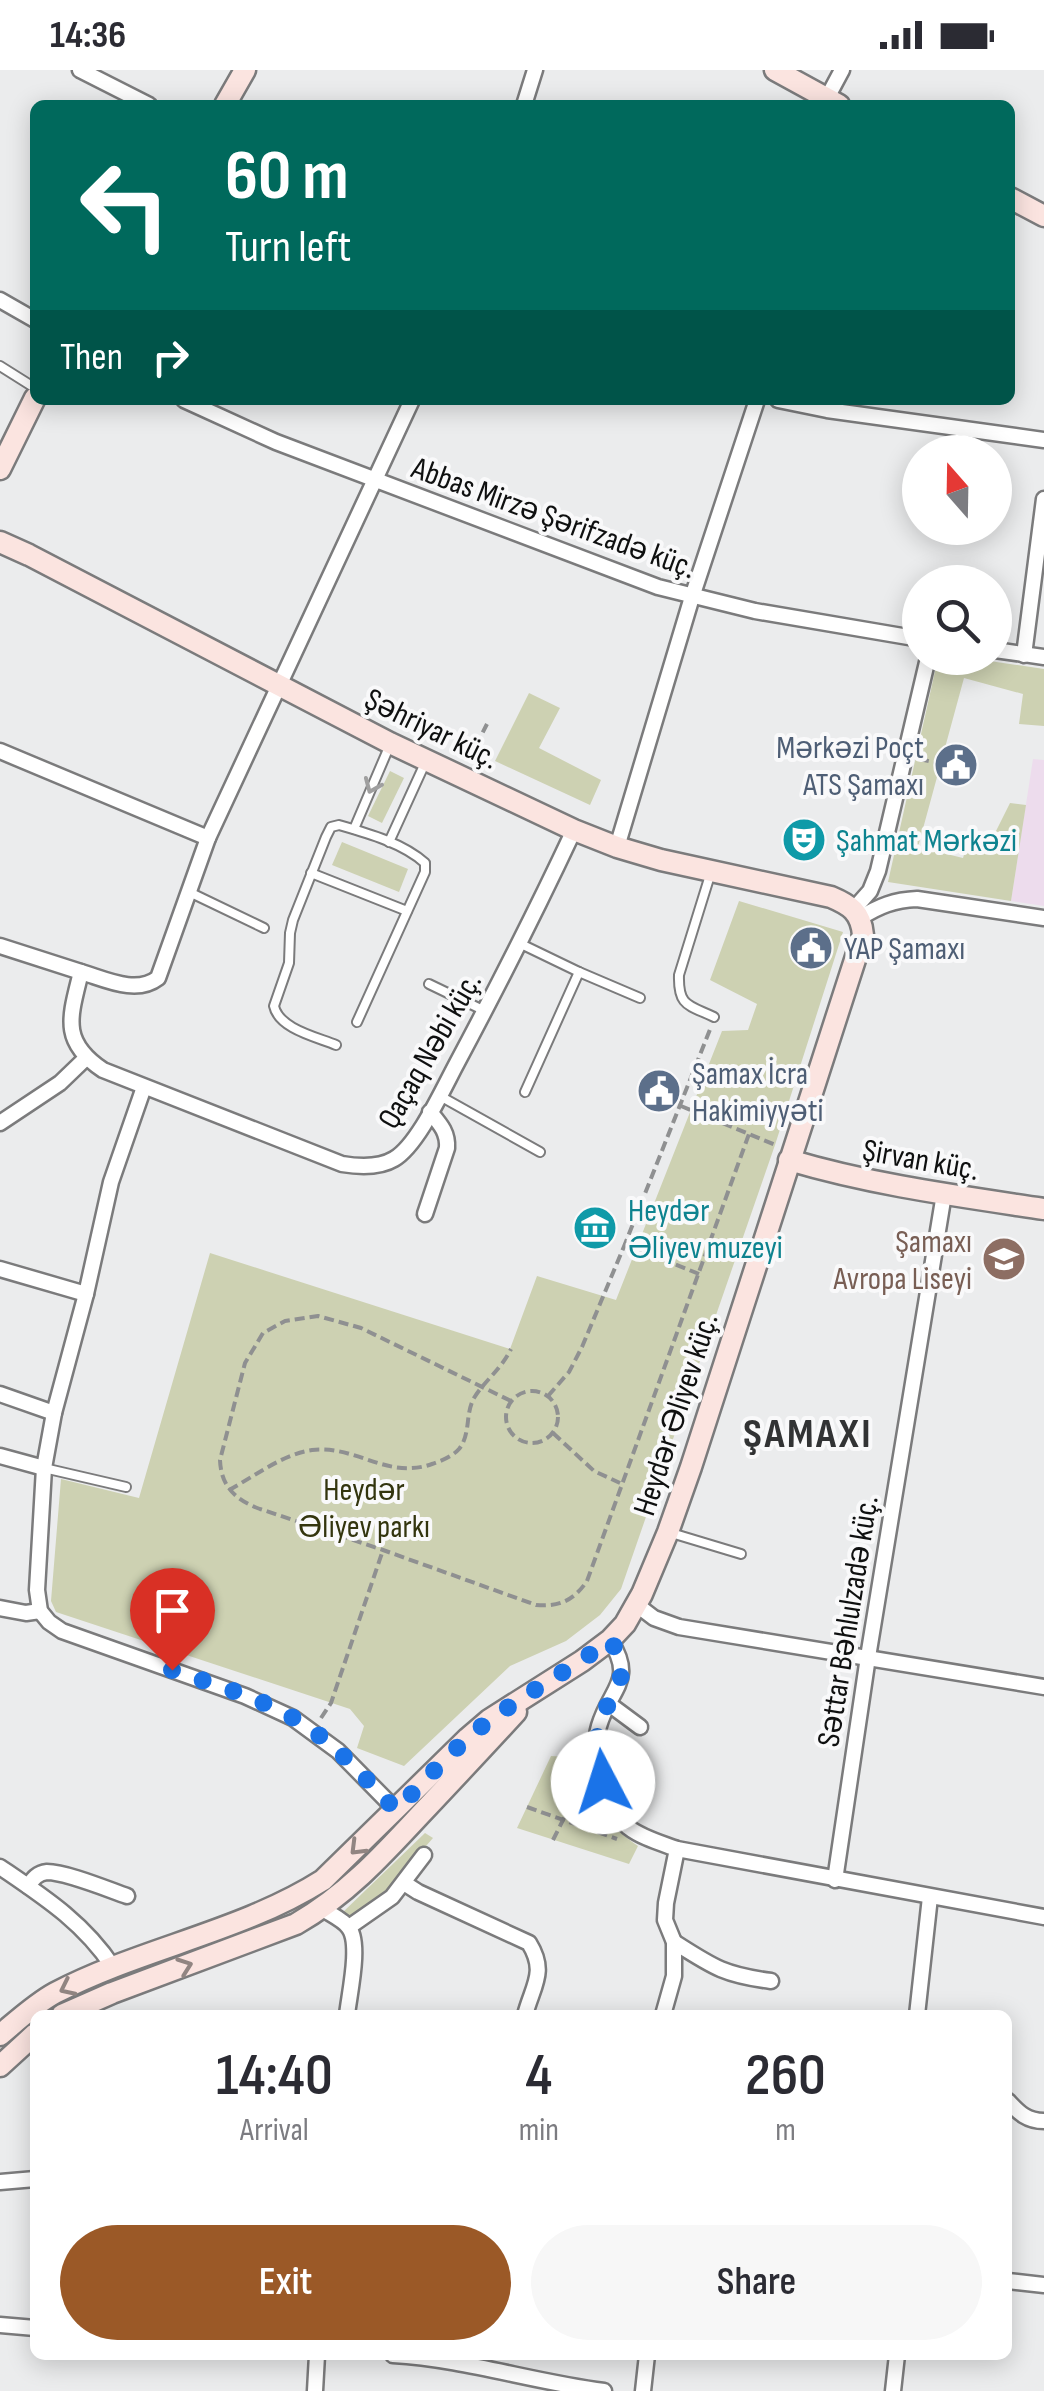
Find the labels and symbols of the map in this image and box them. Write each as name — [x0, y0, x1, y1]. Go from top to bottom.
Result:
north arrow — [902, 435, 1012, 545]
street label: Abbas Mirzə Şərifzadə küç. — [405, 449, 701, 588]
street label: Şəhriyar küç. — [358, 680, 505, 778]
place label: Mərkəzi Poçt ATS Şamaxı — [776, 729, 924, 805]
public building icon: Mərkəzi Poçt ATS Şamaxı — [933, 742, 979, 788]
one-way arrow — [364, 776, 384, 794]
theatre icon: Şahmat Mərkəzi — [781, 817, 827, 863]
place label: Şahmat Mərkəzi — [836, 822, 1017, 861]
public building icon: YAP Şamaxı — [788, 925, 834, 971]
place label: YAP Şamaxı — [844, 930, 965, 969]
street label: Qaçaq Nəbi küç. — [370, 965, 491, 1136]
place label: Şamax İcra Hakimiyyəti — [692, 1055, 823, 1131]
public building icon: Şamax İcra Hakimiyyəti — [636, 1068, 682, 1114]
street label: Şirvan küç. — [860, 1131, 982, 1190]
place label: Heydər Əliyev muzeyi — [628, 1192, 783, 1268]
museum icon: Heydər Əliyev muzeyi — [572, 1205, 618, 1251]
place label: Şamaxı Avropa Liseyi — [833, 1223, 972, 1299]
school or university icon: Şamaxı Avropa Liseyi — [981, 1236, 1027, 1282]
street label: Heydər Əliyev küç. — [625, 1308, 727, 1521]
district label: ŞAMAXI — [743, 1409, 873, 1460]
park label: Heydər Əliyev parkı — [298, 1471, 430, 1547]
street label: Səttar Bəhlulzadə küç. — [809, 1493, 888, 1750]
pin — [130, 1568, 215, 1671]
position arrow — [551, 1730, 655, 1834]
one-way arrow — [350, 1837, 368, 1855]
one-way arrow — [176, 1957, 193, 1978]
one-way arrow — [59, 1976, 77, 1996]

